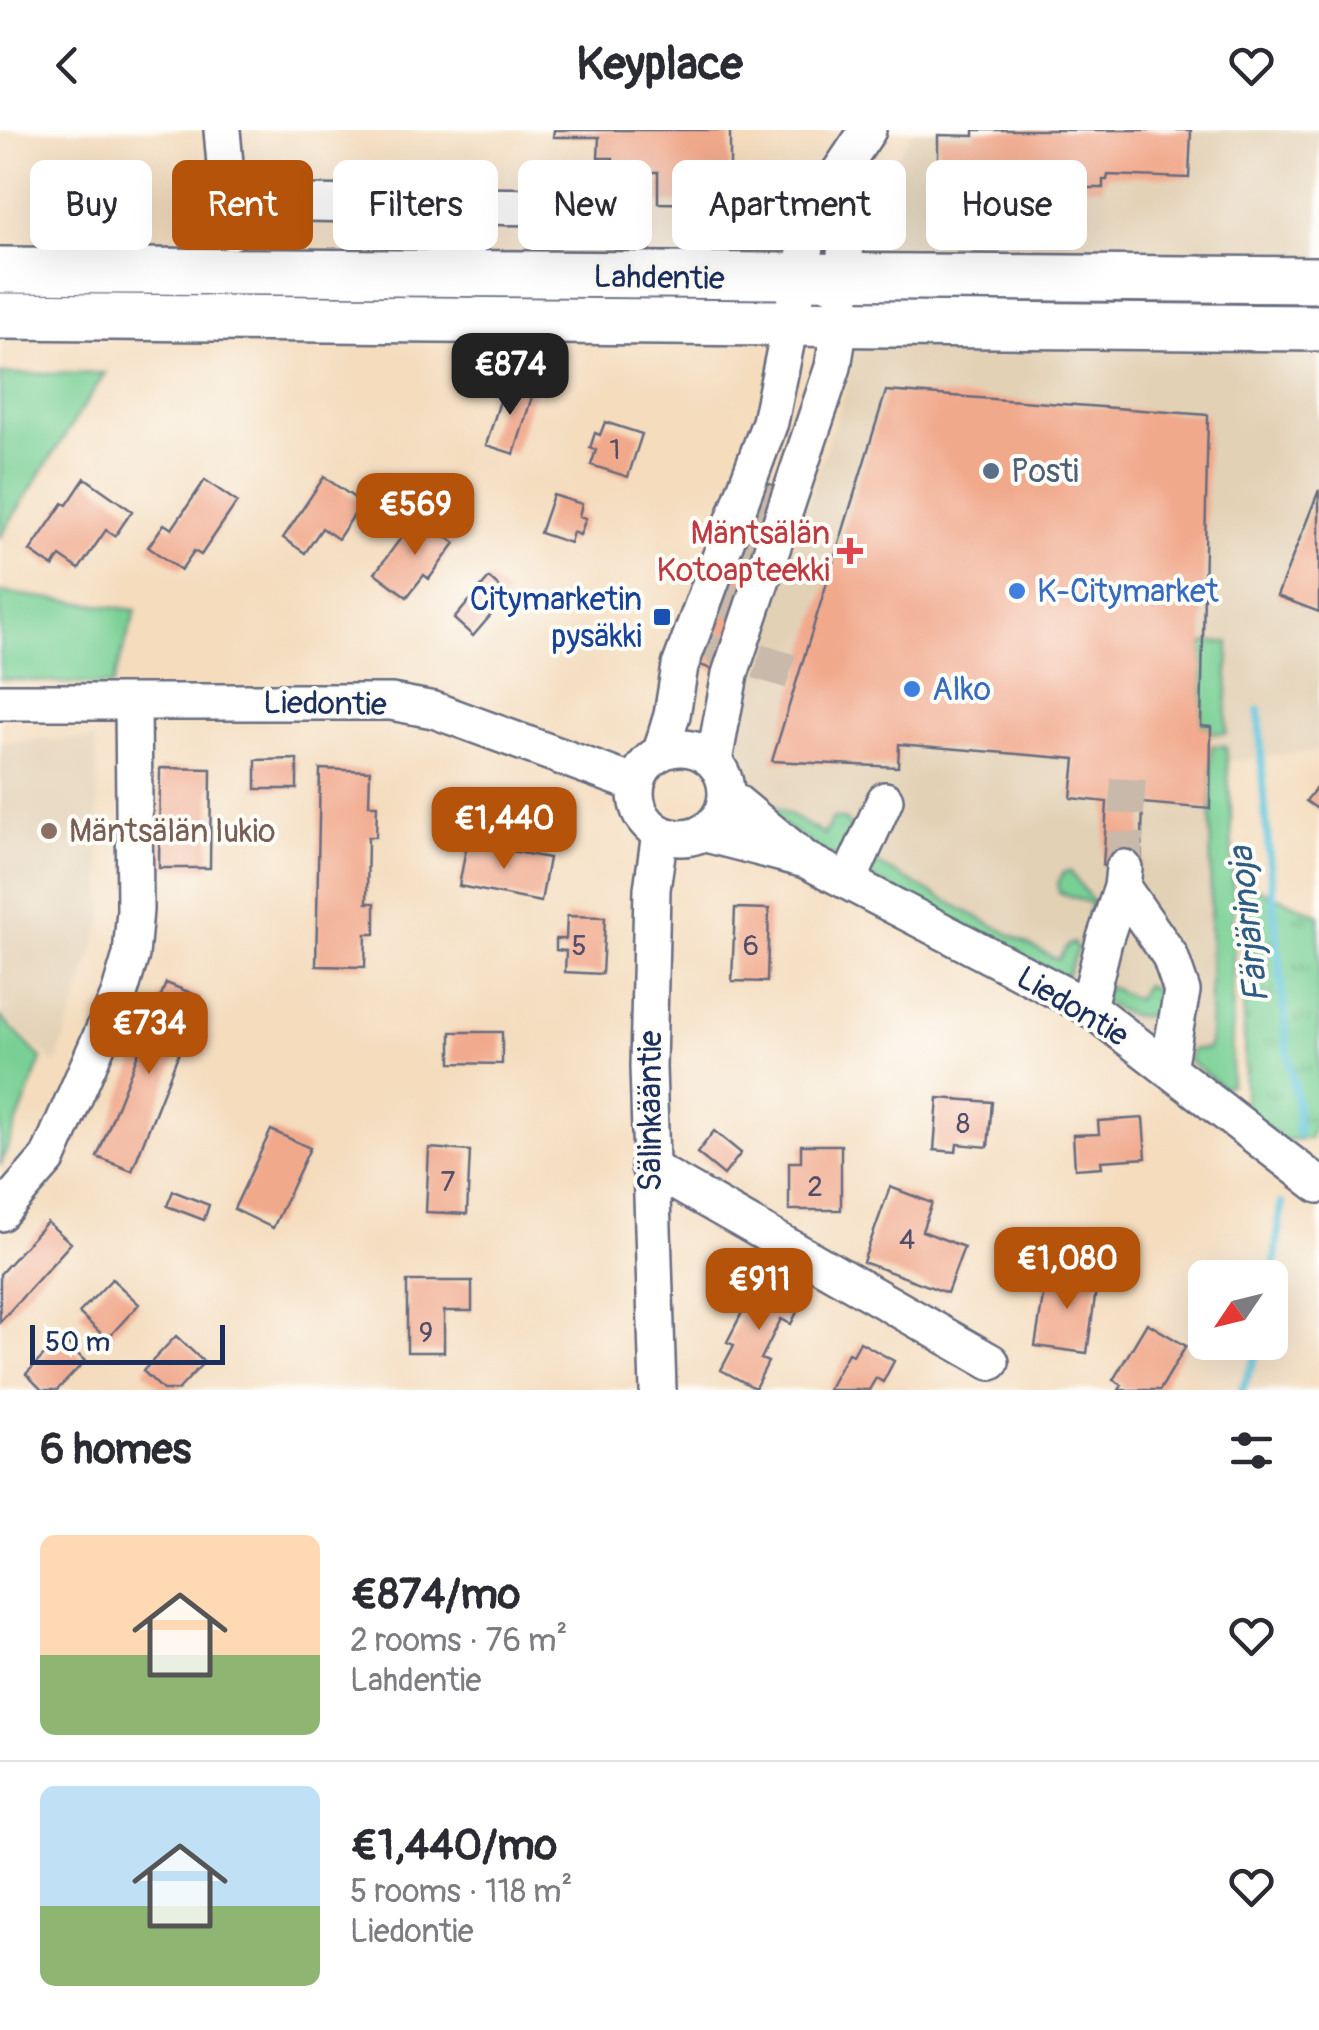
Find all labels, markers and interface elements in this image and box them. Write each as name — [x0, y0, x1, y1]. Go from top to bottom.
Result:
text: Keyplace — [576, 37, 743, 93]
icon: back — [40, 38, 95, 93]
icon: heart — [1224, 38, 1279, 93]
chip: Buy — [30, 160, 152, 250]
chip: Rent — [172, 160, 313, 250]
chip: Filters — [333, 160, 498, 250]
chip: New — [518, 160, 652, 250]
chip: Apartment — [672, 160, 906, 250]
chip: House — [926, 160, 1087, 250]
street label: Lahdentie — [593, 257, 725, 299]
pin: €874 — [451, 333, 569, 418]
text: €874 — [474, 345, 546, 385]
house number: 1 — [610, 433, 620, 468]
place label: Posti — [1011, 452, 1079, 492]
marker: Posti — [980, 460, 1002, 482]
pin: €569 — [356, 473, 474, 558]
text: €569 — [378, 485, 452, 525]
place label: Mäntsälän Kotoapteekki — [657, 514, 830, 591]
marker: Mäntsälän Kotoapteekki — [839, 540, 861, 562]
place label: K-Citymarket — [1037, 572, 1219, 612]
place label: Citymarketin pysäkki — [470, 580, 642, 657]
marker: K-Citymarket — [1006, 580, 1028, 602]
marker: Citymarketin pysäkki — [651, 606, 673, 628]
place label: Alko — [932, 670, 991, 710]
marker: Alko — [901, 678, 923, 700]
street label: Liedontie — [263, 683, 387, 725]
pin: €1,440 — [423, 787, 585, 872]
text: €1,440 — [454, 799, 554, 839]
place label: Mäntsälän lukio — [69, 812, 275, 852]
marker: Mäntsälän lukio — [38, 820, 60, 842]
water label: Färjärinoja — [1219, 843, 1279, 1005]
house number: 5 — [571, 929, 587, 964]
house number: 6 — [743, 929, 759, 964]
street label: Liedontie — [1009, 958, 1136, 1056]
pin: €734 — [90, 992, 208, 1077]
text: €734 — [112, 1004, 186, 1044]
street label: Sälinkääntie — [631, 1030, 671, 1191]
house number: 8 — [956, 1107, 970, 1142]
house number: 7 — [441, 1165, 456, 1200]
house number: 2 — [807, 1170, 823, 1205]
house number: 4 — [899, 1223, 915, 1258]
pin: €1,080 — [986, 1227, 1148, 1312]
text: €1,080 — [1016, 1239, 1118, 1279]
pin: €911 — [700, 1248, 818, 1333]
text: €911 — [728, 1260, 790, 1300]
north arrow — [1188, 1260, 1288, 1360]
map controls — [1188, 1260, 1288, 1360]
house number: 9 — [419, 1316, 433, 1351]
scale bar — [30, 1320, 225, 1364]
text: 50 m — [45, 1325, 110, 1360]
icon: filters — [1224, 1423, 1279, 1478]
text: 6 homes — [40, 1424, 191, 1476]
text: €874/mo — [350, 1569, 520, 1621]
icon: home — [120, 1575, 240, 1695]
icon: heart — [1224, 1608, 1279, 1663]
text: 2 rooms · 76 m² — [350, 1621, 567, 1661]
text: Lahdentie — [350, 1661, 481, 1701]
text: €1,440/mo — [350, 1820, 557, 1872]
icon: home — [120, 1826, 240, 1946]
icon: heart — [1224, 1859, 1279, 1914]
text: 5 rooms · 118 m² — [350, 1872, 572, 1912]
text: Liedontie — [350, 1912, 474, 1952]

